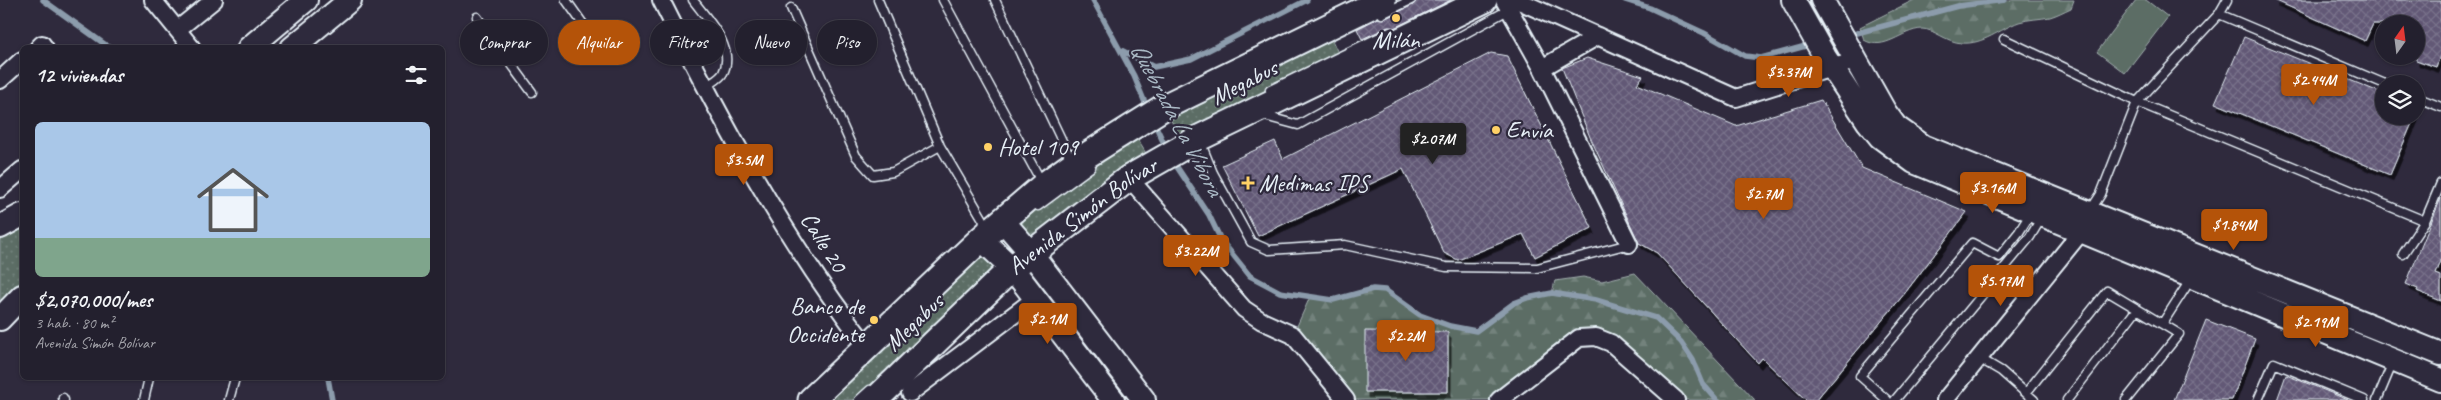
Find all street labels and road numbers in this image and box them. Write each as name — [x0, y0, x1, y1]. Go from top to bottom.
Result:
street label: Megabus — [1206, 52, 1284, 111]
street label: Avenida Simón Bolívar — [1001, 149, 1165, 281]
street label: Calle 20 — [794, 206, 855, 279]
street label: Megabus — [878, 285, 951, 357]

